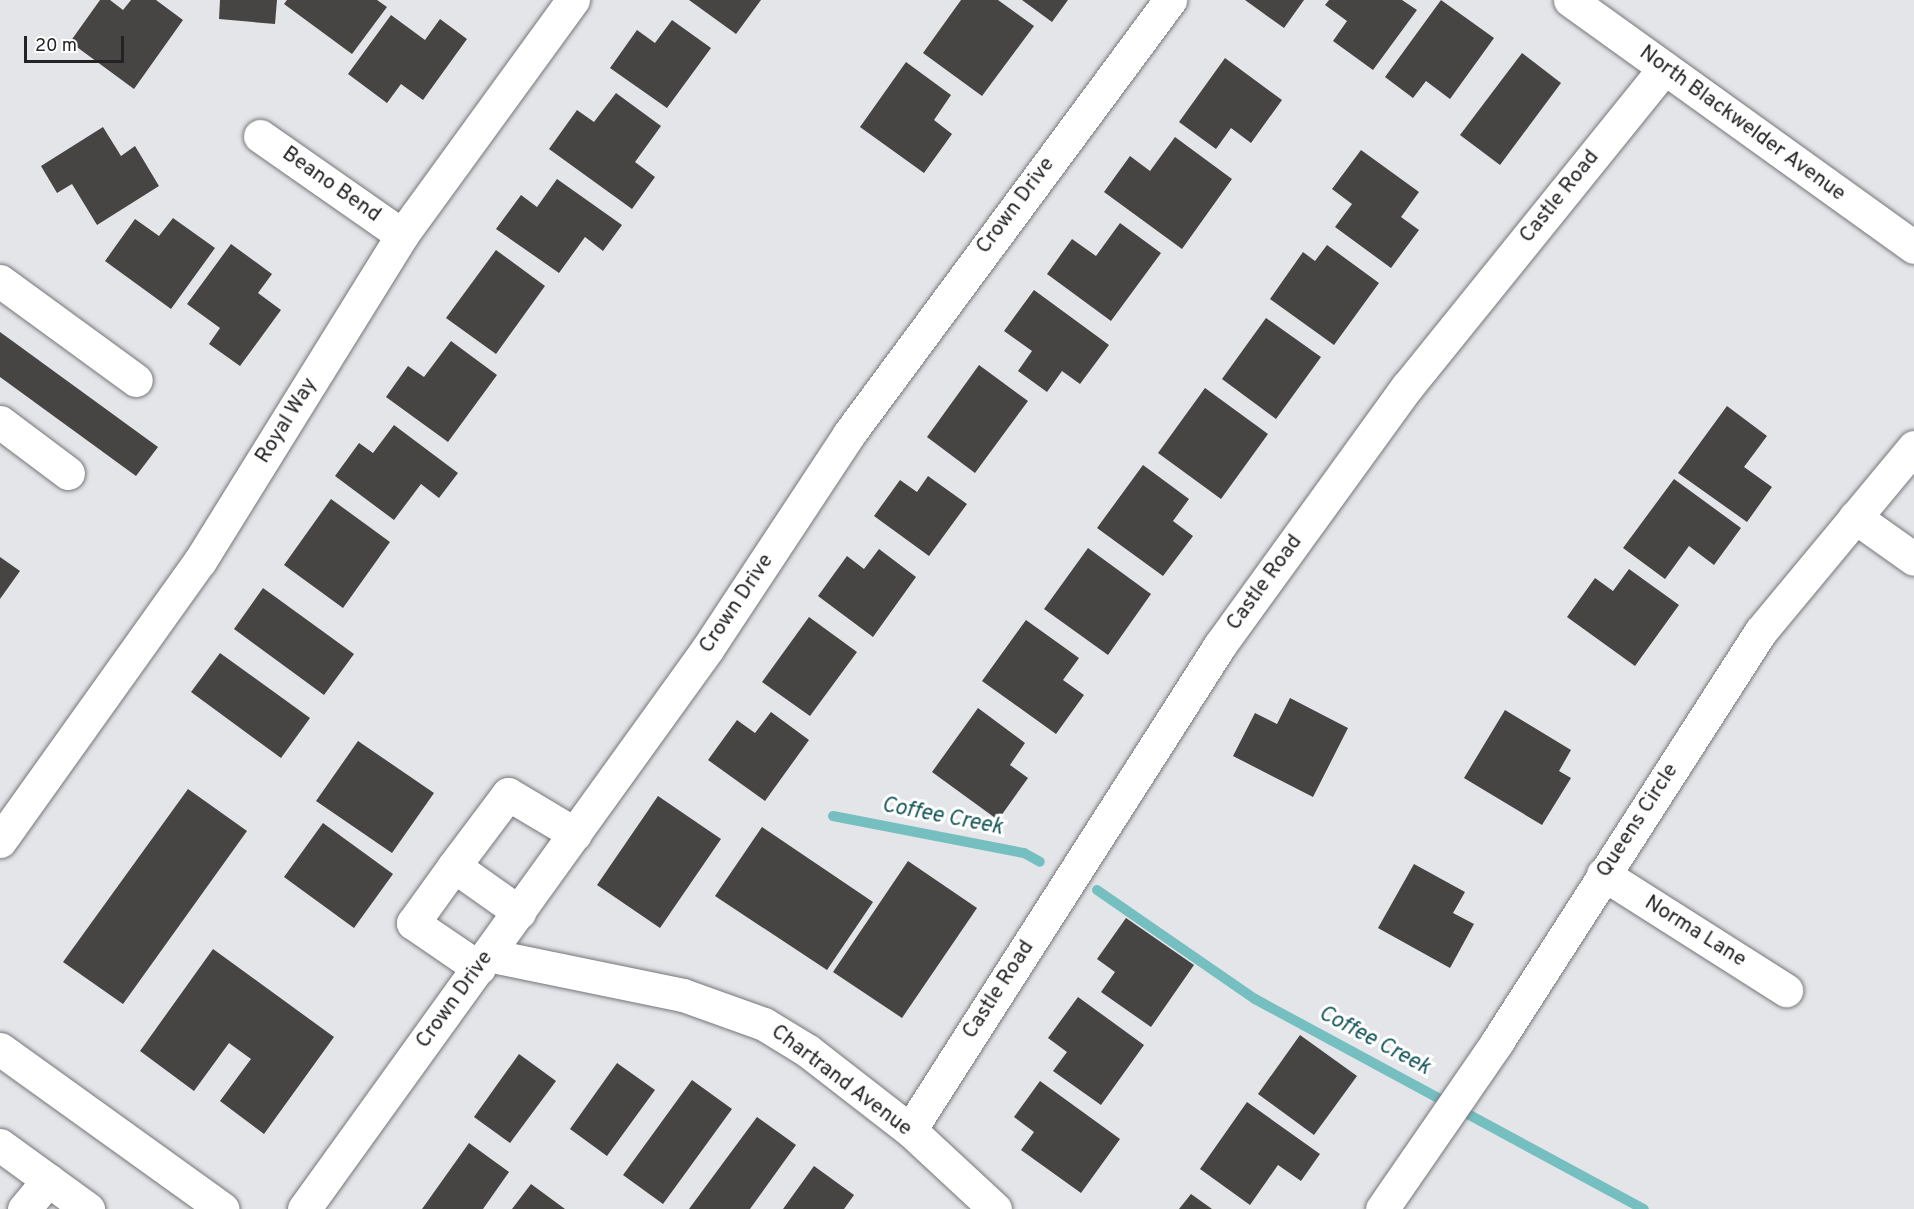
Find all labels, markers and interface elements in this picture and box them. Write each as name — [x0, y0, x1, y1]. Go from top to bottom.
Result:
scale bar — [27, 24, 128, 62]
text: 20 m — [35, 35, 77, 58]
street label: North Blackwelder Avenue — [1634, 40, 1850, 208]
street label: Beano Bend — [277, 142, 385, 228]
street label: Castle Road — [1515, 145, 1605, 249]
street label: Crown Drive — [972, 153, 1060, 259]
street label: Royal Way — [251, 373, 323, 469]
street label: Castle Road — [1222, 530, 1308, 636]
street label: Crown Drive — [695, 550, 779, 658]
street label: Queens Circle — [1592, 759, 1684, 883]
water label: Coffee Creek — [879, 792, 1005, 842]
street label: Norma Lane — [1640, 891, 1750, 973]
street label: Castle Road — [958, 936, 1040, 1044]
street label: Crown Drive — [411, 946, 499, 1054]
water label: Coffee Creek — [1314, 1001, 1434, 1081]
street label: Chartrand Avenue — [765, 1020, 917, 1142]

